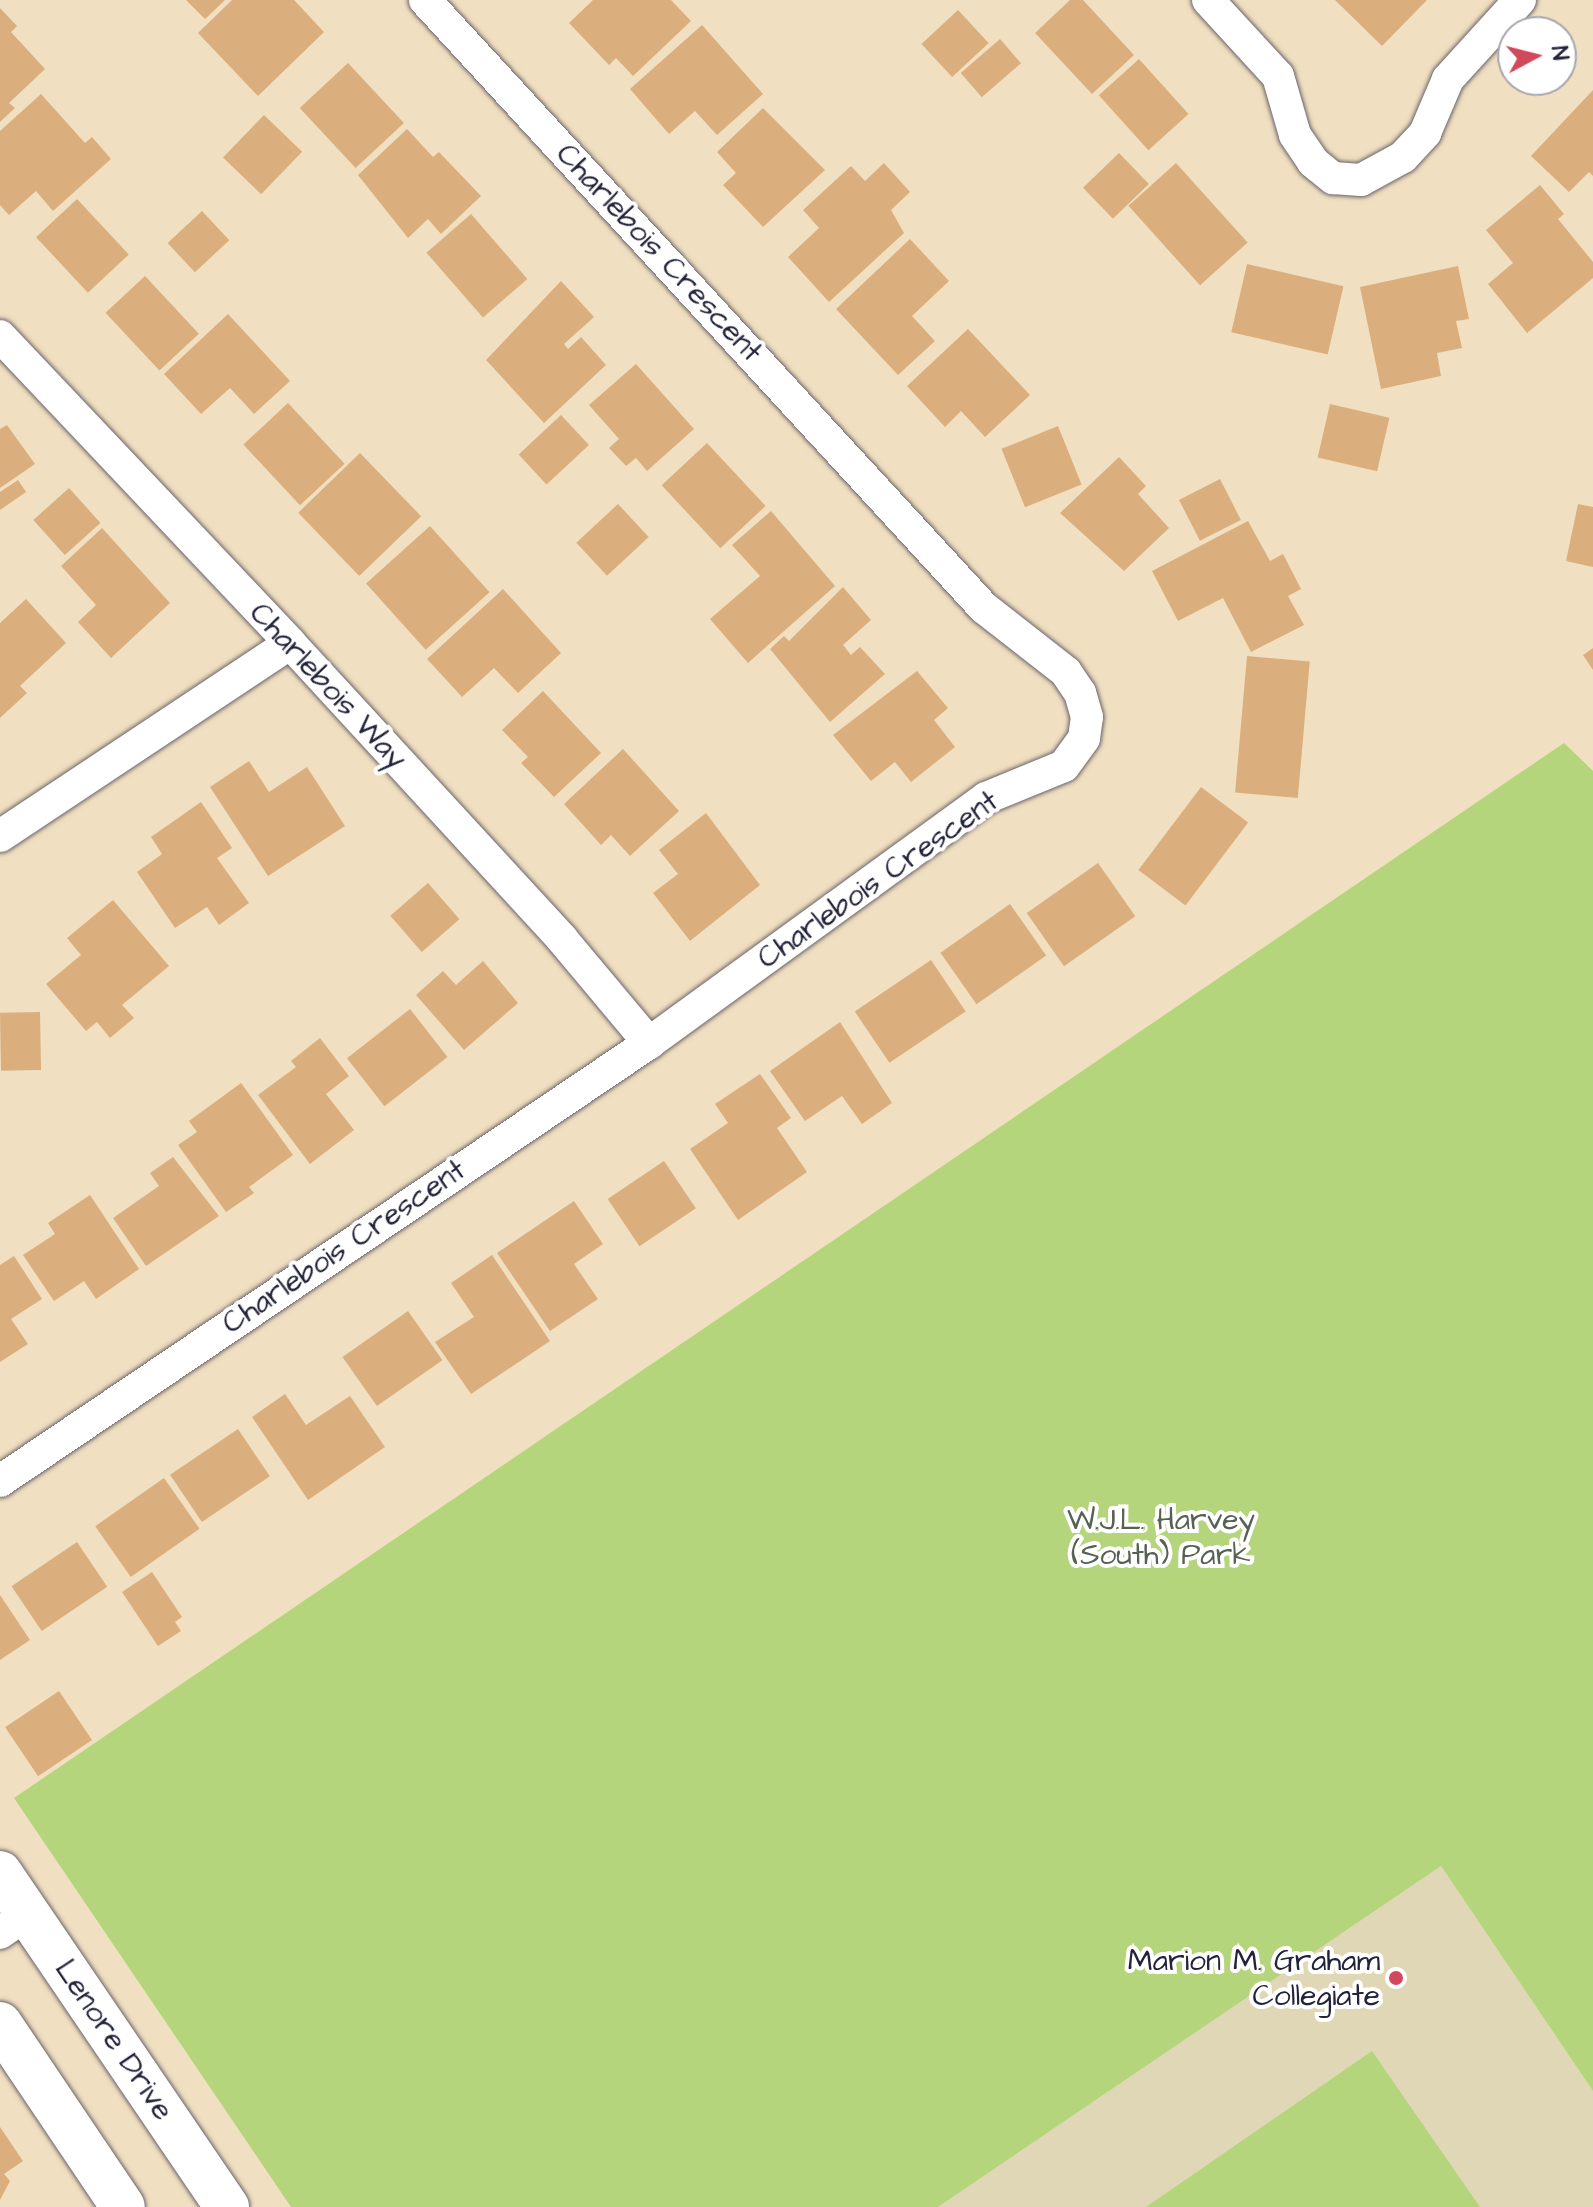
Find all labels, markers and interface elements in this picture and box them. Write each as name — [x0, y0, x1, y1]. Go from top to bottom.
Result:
north arrow — [1497, 16, 1577, 96]
text: N — [1543, 45, 1576, 62]
street label: Charlebois Crescent — [548, 136, 770, 370]
street label: Charlebois Way — [242, 595, 414, 777]
street label: Charlebois Crescent — [751, 783, 1005, 977]
street label: Charlebois Crescent — [216, 1152, 472, 1342]
park label: W.J.L. Harvey (South) Park — [1067, 1502, 1255, 1572]
place label: Marion M. Graham Collegiate — [1128, 1943, 1380, 2014]
street label: Lenore Drive — [47, 1953, 181, 2127]
marker: Marion M. Graham Collegiate — [1387, 1969, 1405, 1987]

